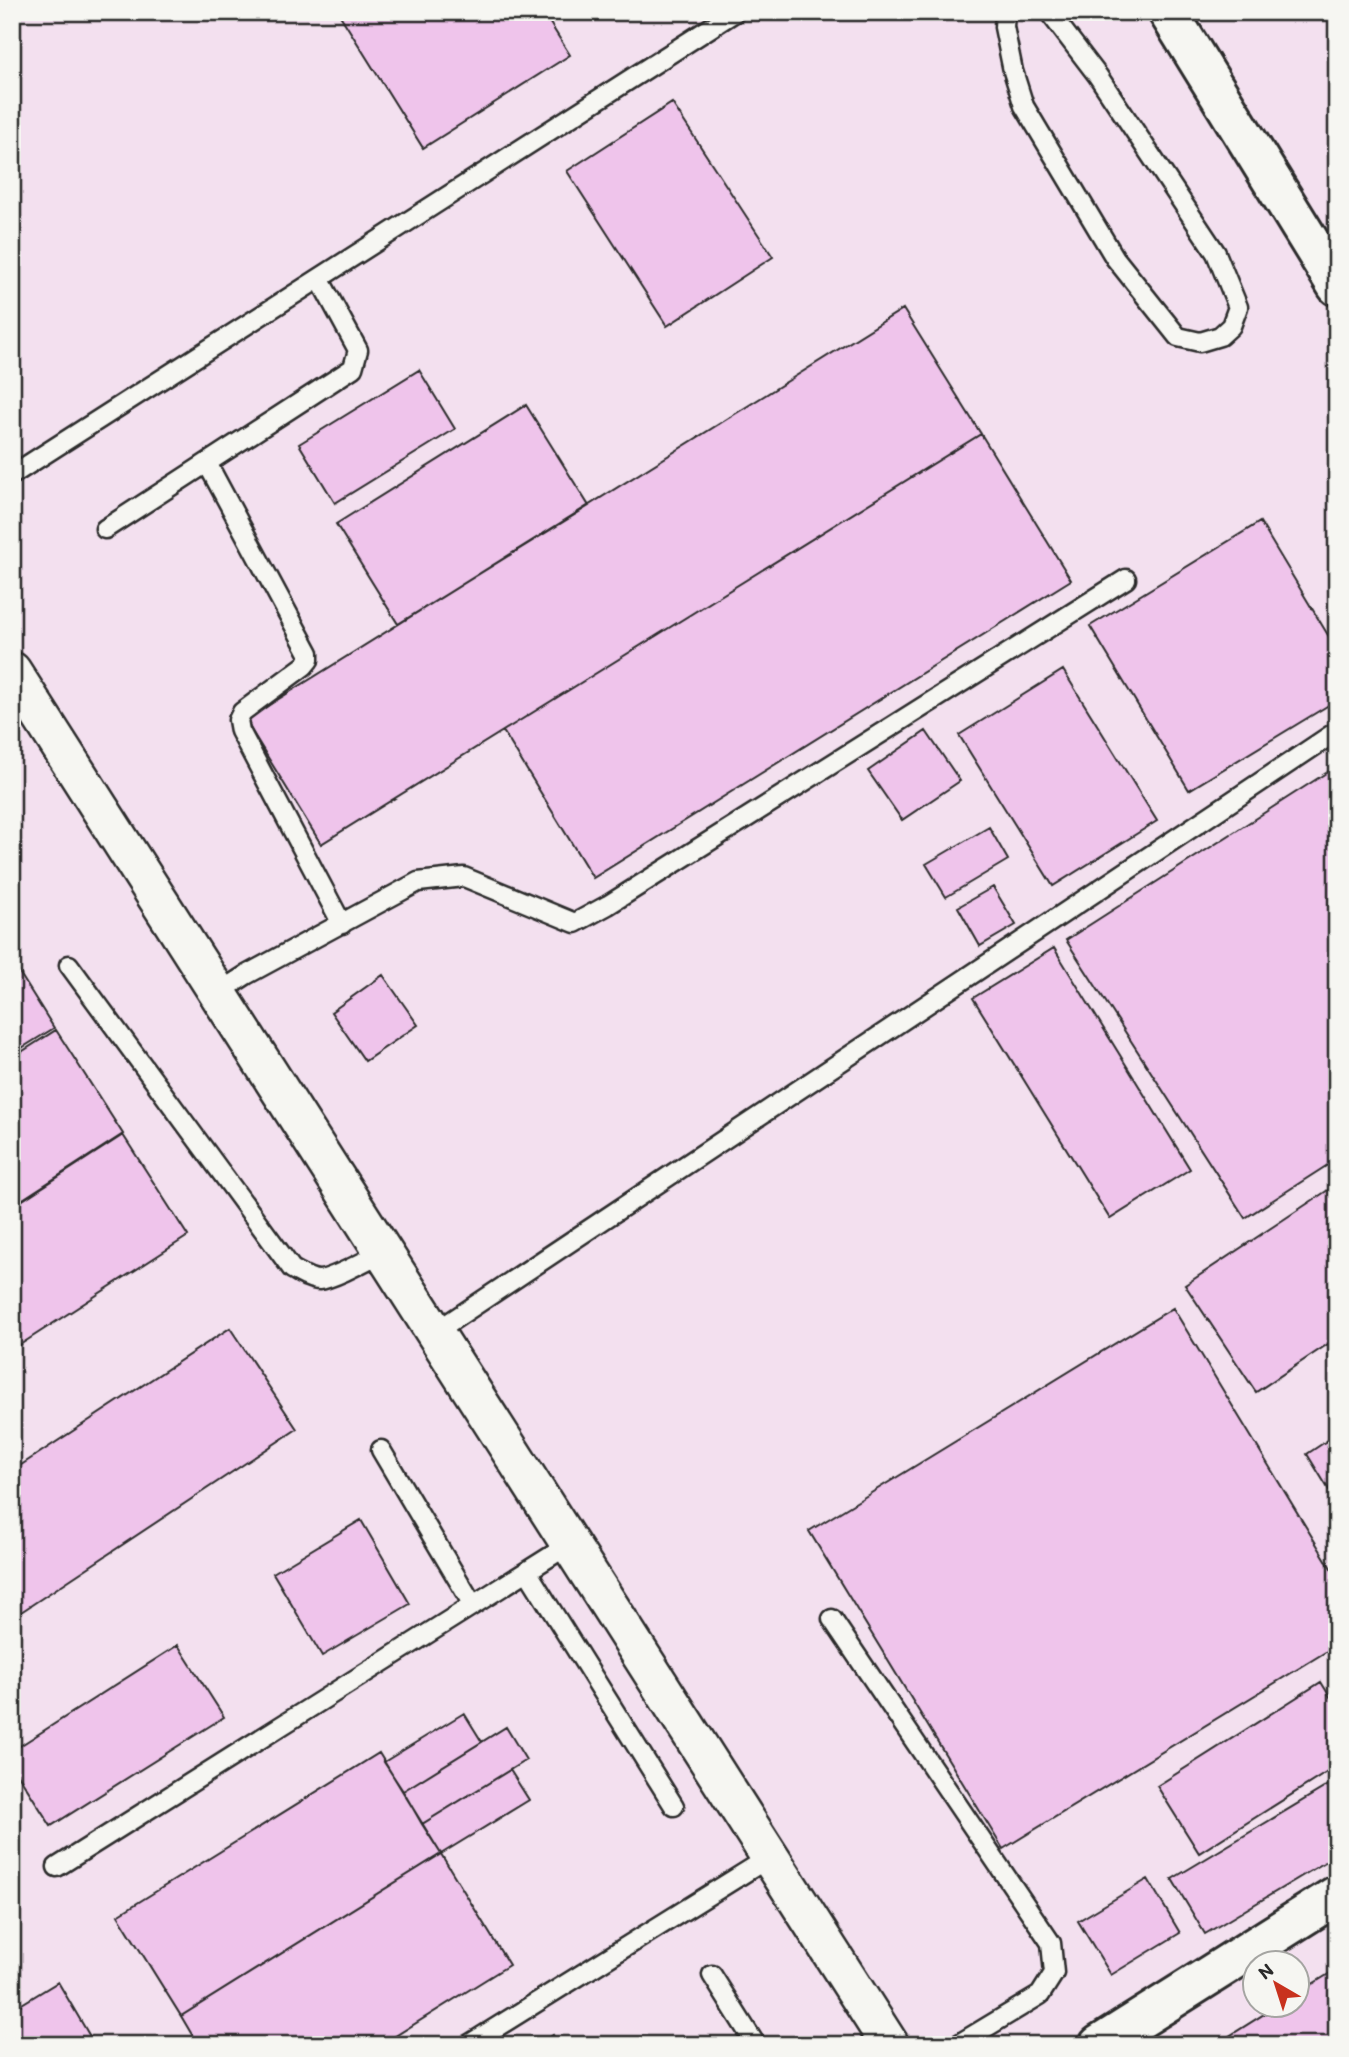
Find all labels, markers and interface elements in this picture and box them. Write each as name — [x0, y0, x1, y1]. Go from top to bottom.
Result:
north arrow — [1240, 1948, 1310, 2018]
text: N — [1253, 1958, 1278, 1984]

